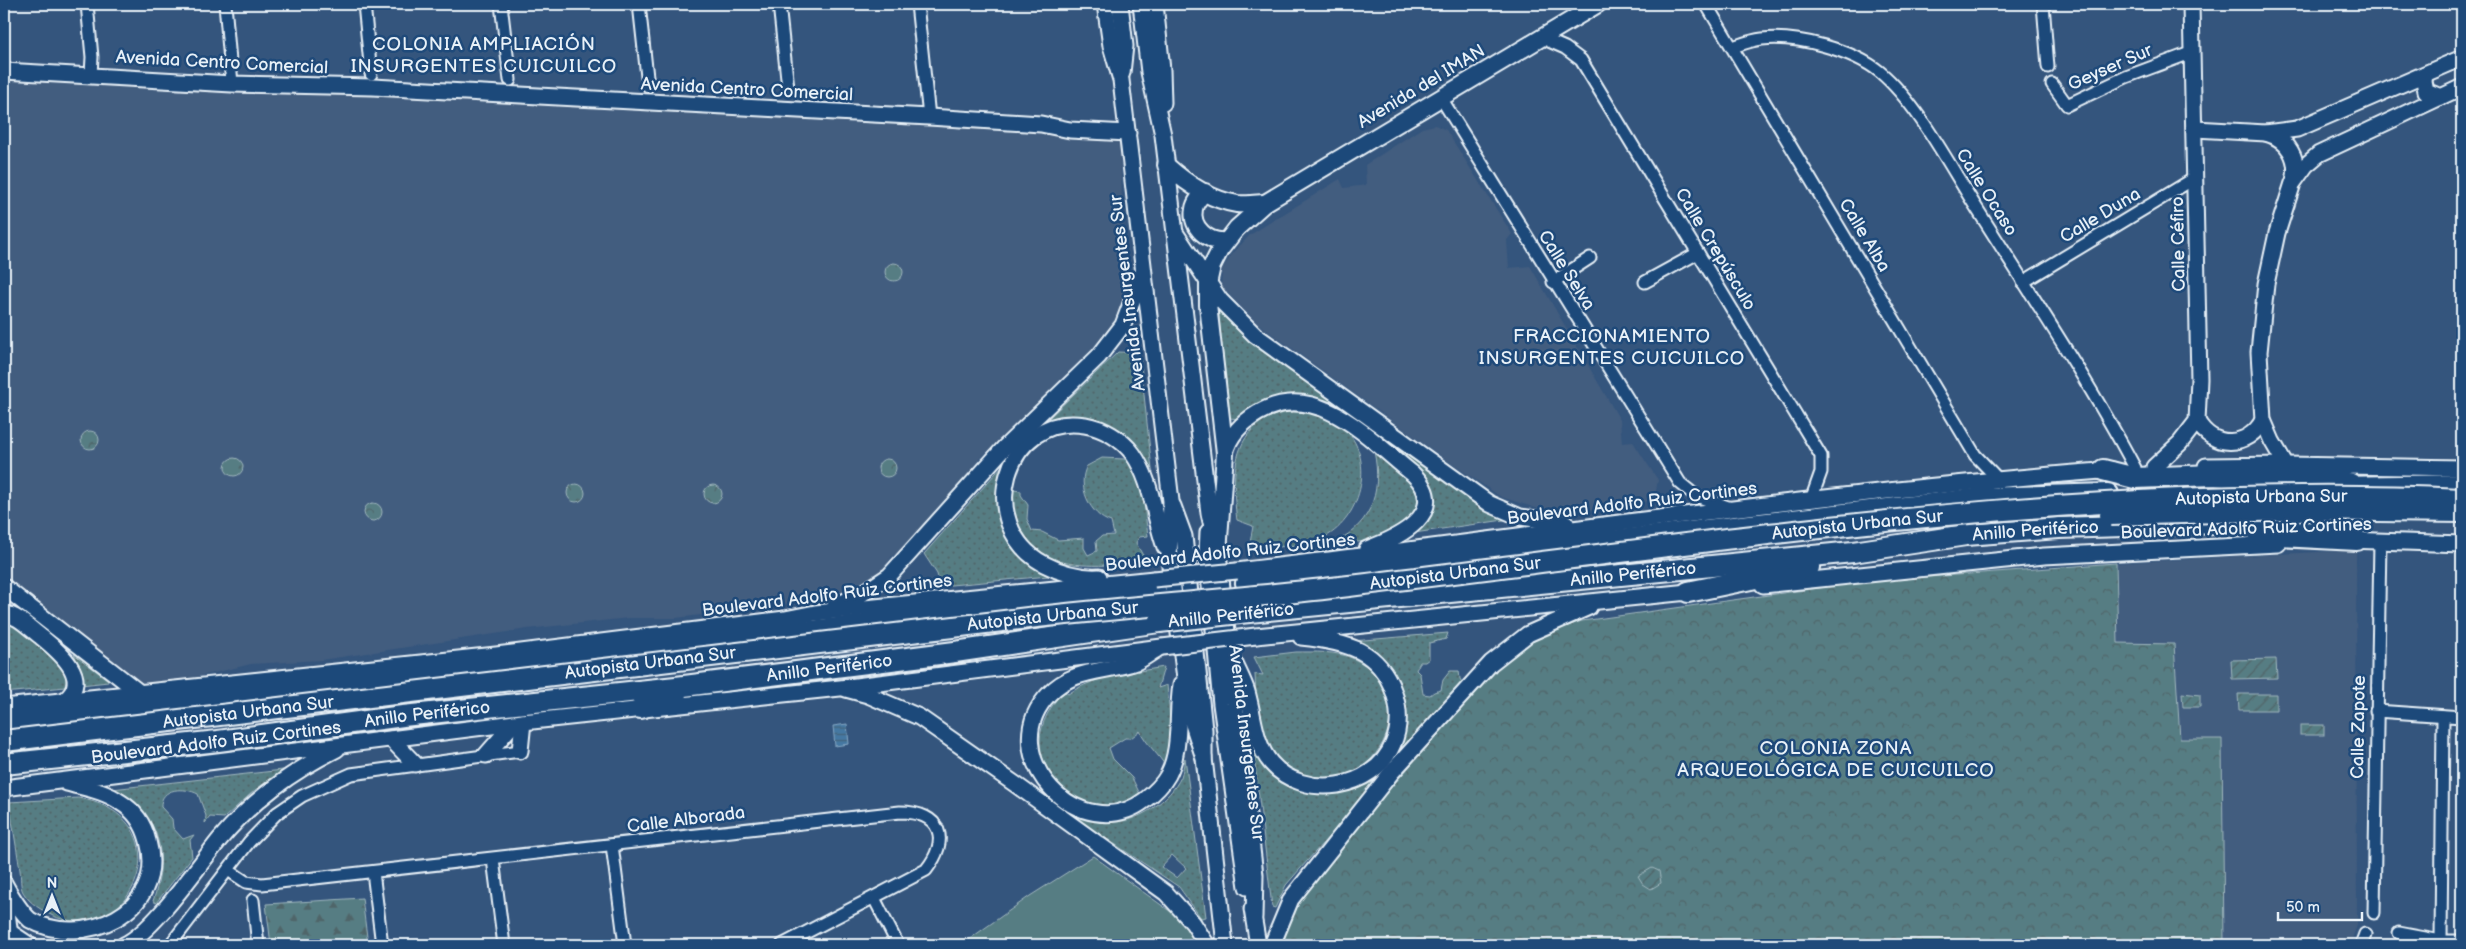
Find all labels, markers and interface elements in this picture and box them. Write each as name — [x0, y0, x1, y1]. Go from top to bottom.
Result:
district label: COLONIA AMPLIACIÓN INSURGENTES CUICUILCO — [351, 32, 617, 78]
street label: Geyser Sur — [2065, 39, 2156, 95]
street label: Avenida del IMAN — [1354, 40, 1489, 133]
street label: Avenida Centro Comercial — [115, 46, 329, 79]
street label: Avenida Centro Comercial — [640, 73, 854, 106]
street label: Calle Ocaso — [1951, 145, 2022, 240]
street label: Calle Duna — [2056, 183, 2144, 248]
street label: Calle Crepúsculo — [1671, 184, 1760, 314]
street label: Avenida Insurgentes Sur — [1105, 193, 1150, 392]
street label: Calle Alba — [1835, 195, 1895, 276]
street label: Calle Céfiro — [2167, 196, 2190, 292]
street label: Calle Selva — [1534, 226, 1599, 314]
district label: FRACCIONAMIENTO INSURGENTES CUICUILCO — [1479, 325, 1745, 370]
street label: Boulevard Adolfo Ruiz Cortines — [1506, 478, 1758, 529]
street label: Autopista Urbana Sur — [2175, 486, 2348, 510]
street label: Autopista Urbana Sur — [1771, 505, 1944, 545]
street label: Boulevard Adolfo Ruiz Cortines — [2120, 514, 2372, 543]
street label: Anillo Periférico — [1972, 517, 2099, 545]
street label: Boulevard Adolfo Ruiz Cortines — [1104, 529, 1356, 576]
street label: Autopista Urbana Sur — [1369, 552, 1542, 594]
street label: Anillo Periférico — [1569, 558, 1697, 591]
street label: Boulevard Adolfo Ruiz Cortines — [701, 570, 953, 621]
street label: Autopista Urbana Sur — [966, 597, 1140, 636]
street label: Anillo Periférico — [1167, 598, 1295, 633]
street label: Autopista Urbana Sur — [564, 642, 737, 684]
street label: Avenida Insurgentes Sur — [1224, 644, 1269, 843]
street label: Anillo Periférico — [765, 650, 894, 687]
street label: Calle Zapote — [2347, 675, 2370, 779]
street label: Autopista Urbana Sur — [162, 691, 335, 733]
street label: Anillo Periférico — [363, 697, 491, 732]
street label: Boulevard Adolfo Ruiz Cortines — [90, 717, 342, 768]
district label: COLONIA ZONA ARQUEOLÓGICA DE CUICUILCO — [1677, 737, 1995, 782]
street label: Calle Alborada — [626, 802, 746, 837]
north arrow — [28, 872, 78, 922]
text: N — [47, 875, 57, 892]
scale bar — [2278, 889, 2362, 921]
text: 50 m — [2286, 898, 2320, 917]

